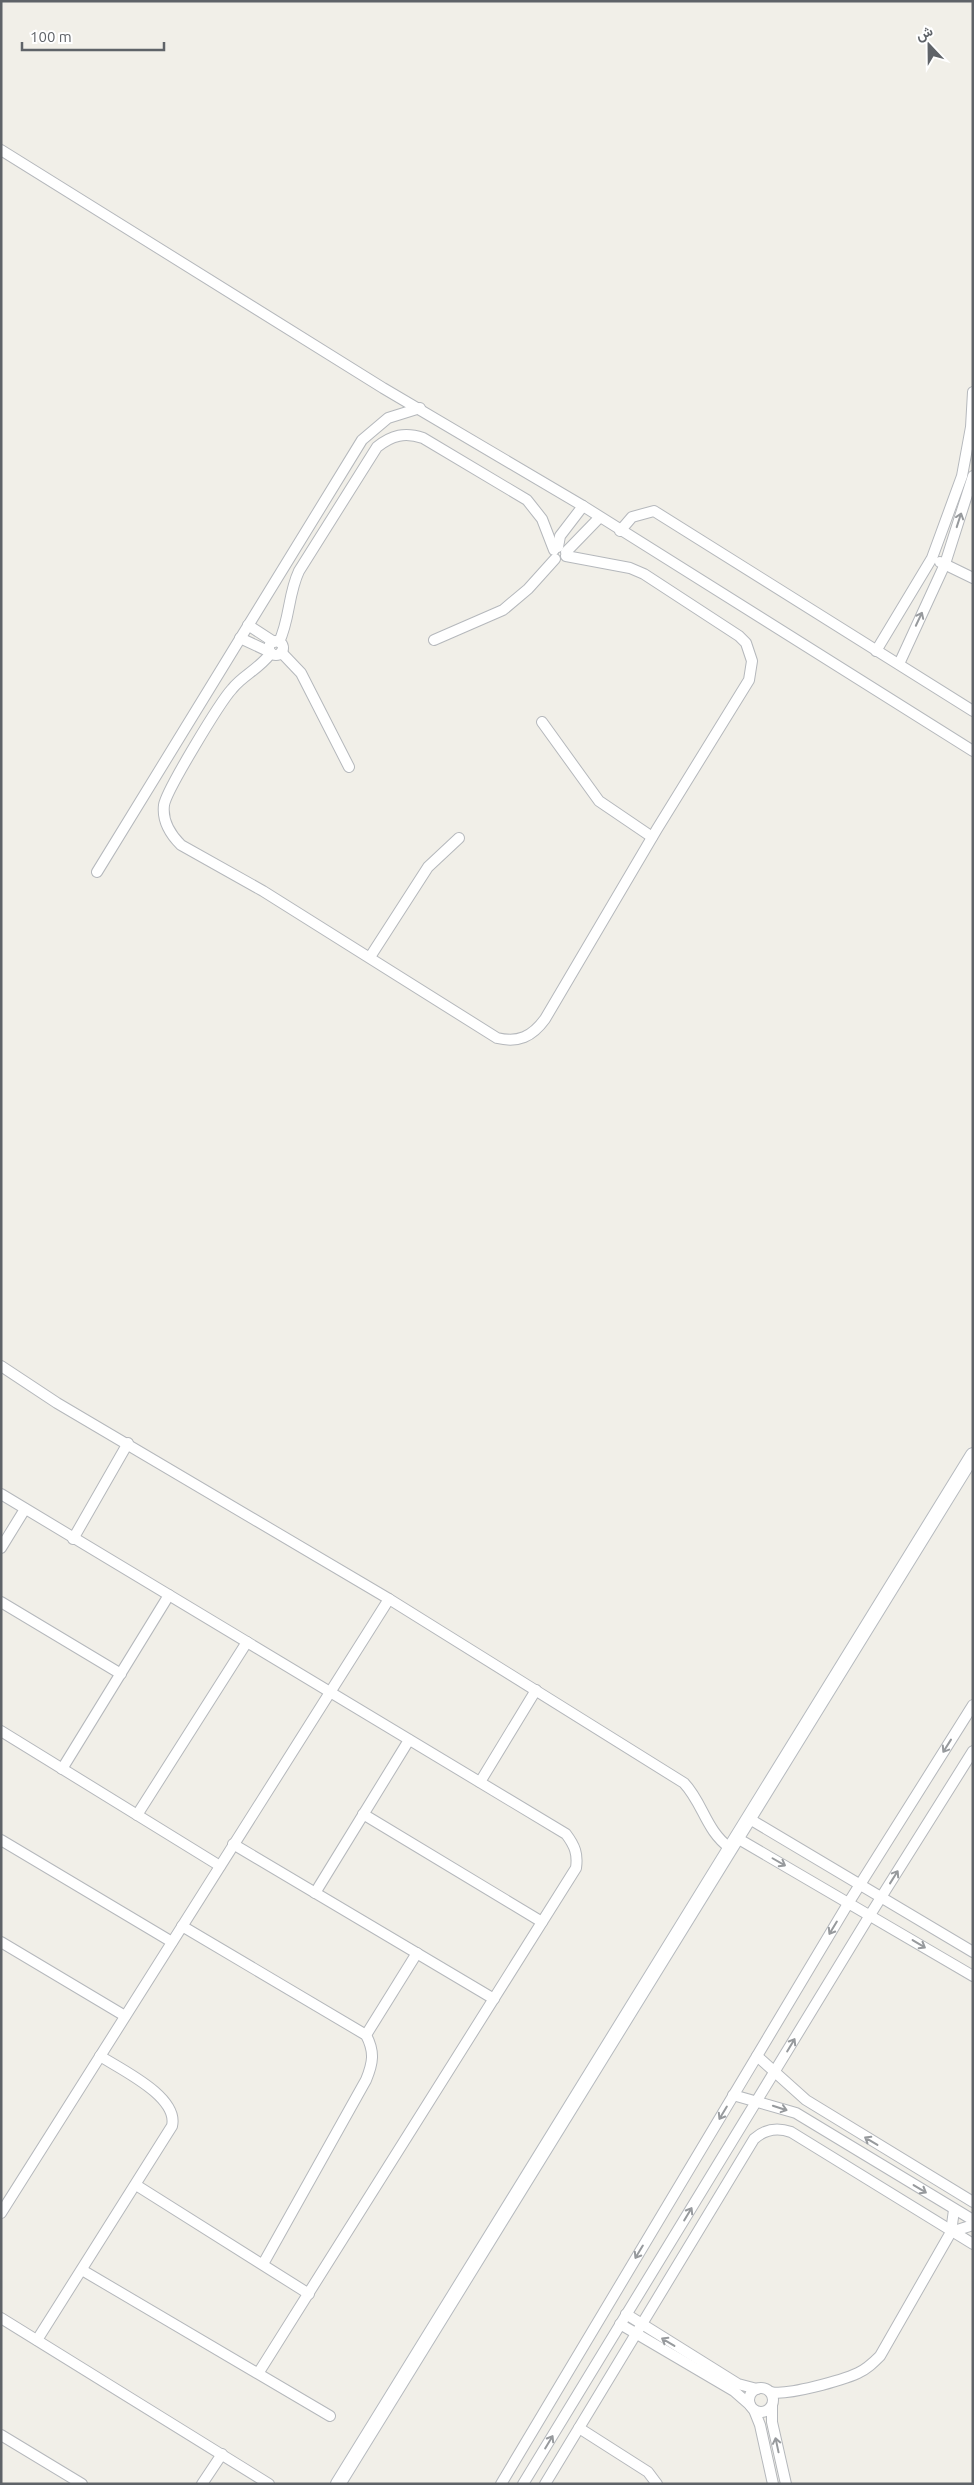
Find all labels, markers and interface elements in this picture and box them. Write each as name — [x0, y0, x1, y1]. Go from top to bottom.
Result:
scale bar — [22, 20, 165, 52]
north arrow — [904, 20, 954, 70]
text: ش — [913, 22, 935, 44]
text: 100 m — [30, 28, 72, 45]
one-way arrow — [954, 512, 964, 528]
one-way arrow — [915, 612, 925, 627]
one-way arrow — [942, 1739, 952, 1753]
one-way arrow — [771, 1858, 785, 1868]
one-way arrow — [889, 1870, 899, 1884]
one-way arrow — [828, 1921, 838, 1935]
one-way arrow — [911, 1940, 925, 1950]
one-way arrow — [785, 2038, 796, 2052]
one-way arrow — [772, 2103, 788, 2113]
one-way arrow — [717, 2105, 727, 2119]
one-way arrow — [865, 2135, 879, 2145]
one-way arrow — [913, 2185, 927, 2195]
one-way arrow — [683, 2207, 693, 2221]
one-way arrow — [634, 2245, 644, 2259]
one-way arrow — [662, 2336, 676, 2346]
one-way arrow — [544, 2436, 554, 2450]
one-way arrow — [772, 2437, 781, 2453]

